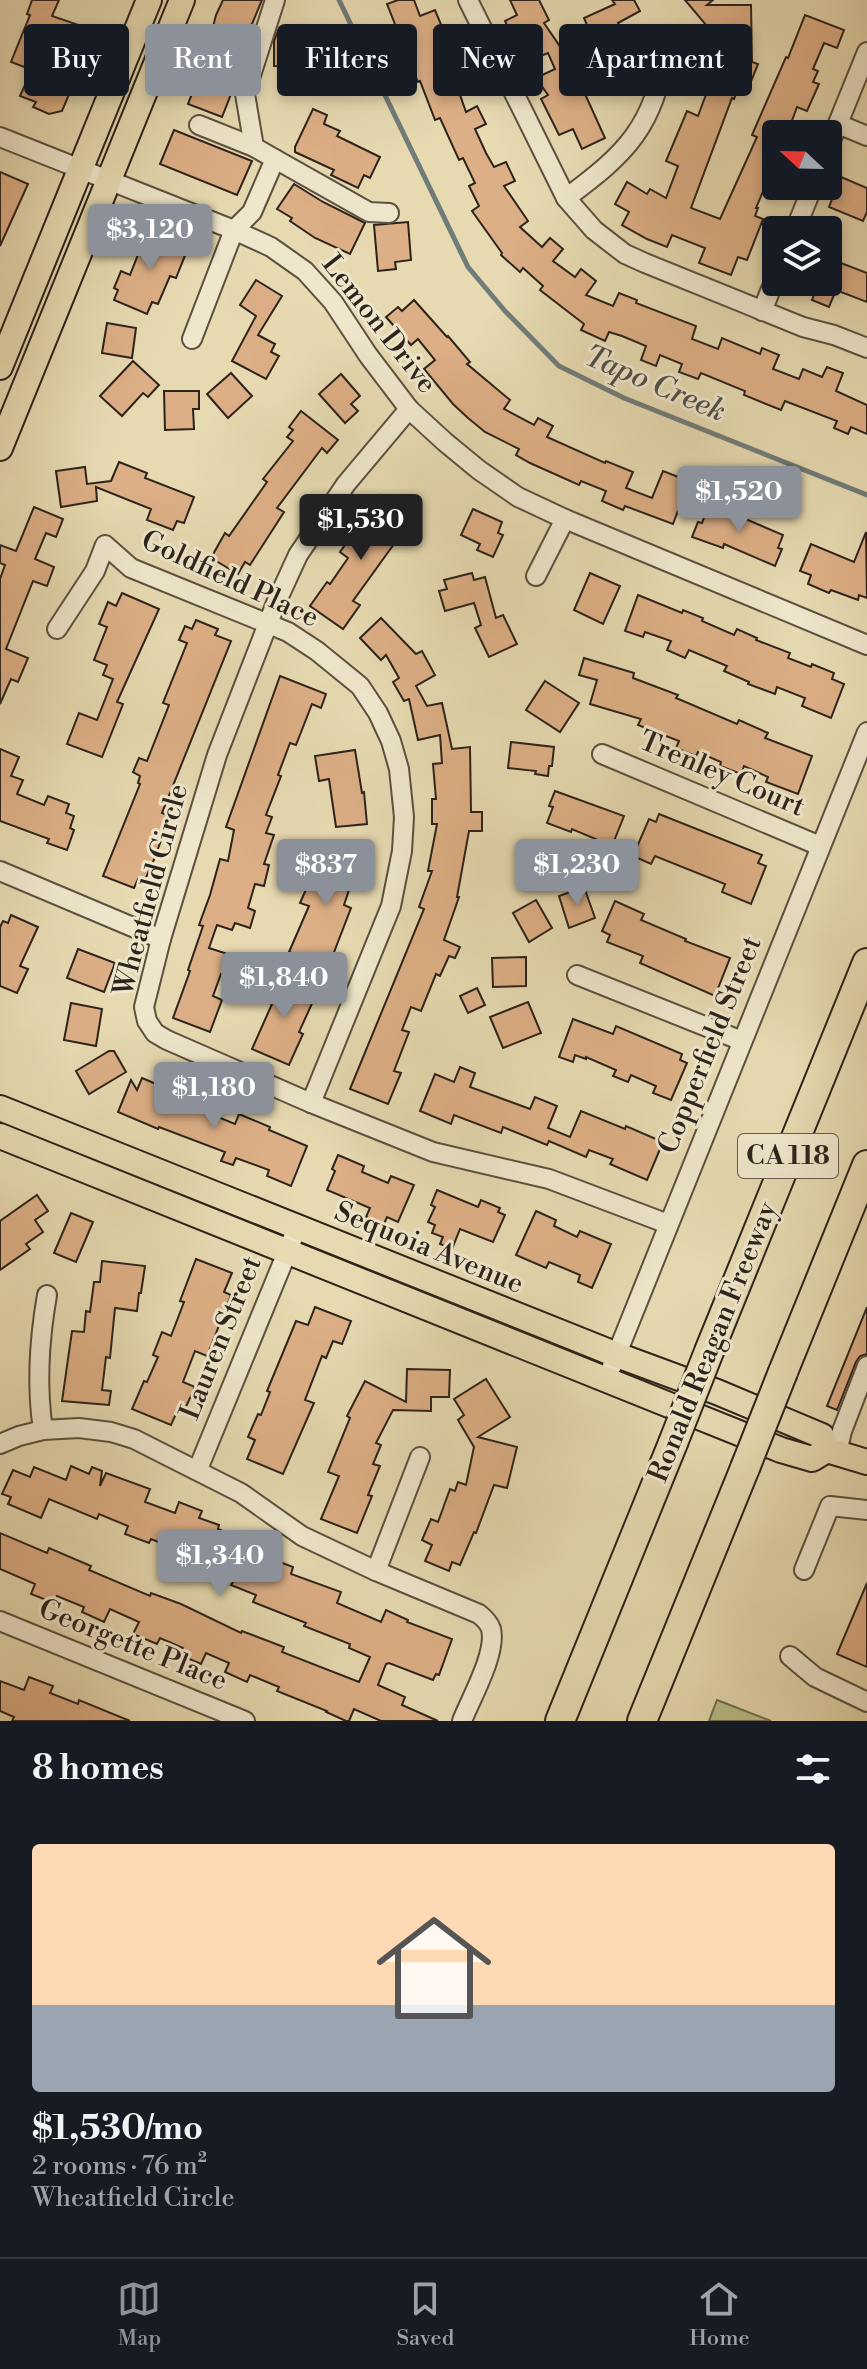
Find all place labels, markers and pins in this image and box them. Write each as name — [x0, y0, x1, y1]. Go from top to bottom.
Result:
pin: $3,120 — [85, 204, 215, 272]
pin: $1,520 — [674, 466, 804, 534]
pin: $1,530 — [296, 494, 426, 562]
pin: $837 — [279, 839, 373, 907]
pin: $1,230 — [512, 839, 642, 907]
pin: $1,840 — [219, 952, 349, 1020]
pin: $1,180 — [149, 1062, 279, 1130]
pin: $1,340 — [155, 1530, 285, 1598]

